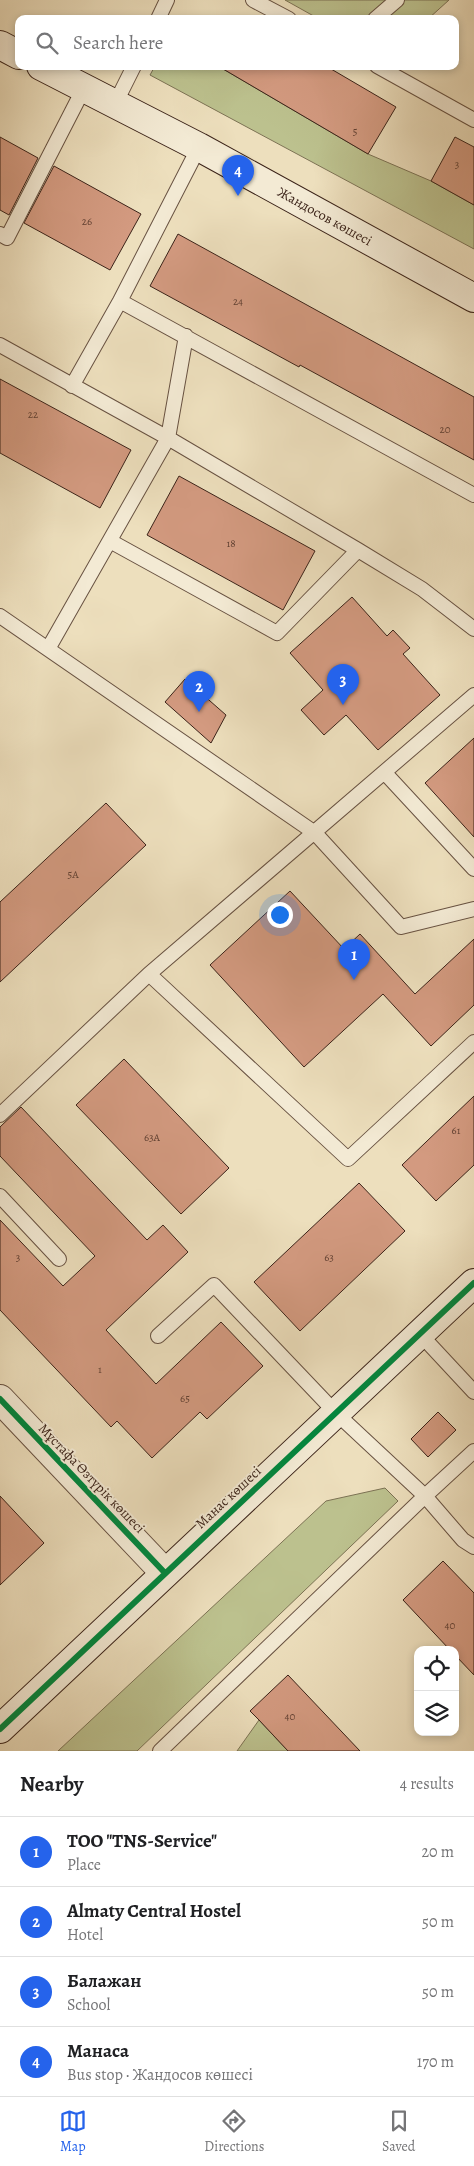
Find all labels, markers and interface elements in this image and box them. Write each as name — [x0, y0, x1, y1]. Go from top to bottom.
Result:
search box — [15, 15, 459, 70]
icon: search — [33, 29, 61, 57]
text: Search here — [73, 30, 163, 56]
house number: 5 — [353, 124, 358, 139]
pin: 4 — [222, 155, 254, 196]
house number: 3 — [455, 157, 459, 172]
street label: Жандосов көшесі — [274, 183, 376, 250]
house number: 26 — [82, 214, 92, 229]
house number: 24 — [233, 294, 243, 309]
house number: 22 — [28, 407, 38, 422]
house number: 20 — [439, 422, 451, 437]
house number: 18 — [226, 536, 236, 551]
pin: 3 — [327, 664, 359, 705]
pin: 2 — [183, 671, 215, 712]
house number: 5А — [67, 867, 79, 882]
your location — [267, 902, 293, 928]
pin: 1 — [338, 939, 370, 980]
house number: 61 — [452, 1123, 461, 1138]
house number: 63А — [144, 1130, 161, 1145]
house number: 3 — [16, 1250, 20, 1265]
house number: 63 — [324, 1250, 334, 1265]
house number: 1 — [98, 1362, 102, 1377]
house number: 65 — [180, 1391, 190, 1406]
street label: Мұстафа Өзтүрік көшесі — [34, 1419, 149, 1537]
street label: Манас көшесі — [191, 1462, 265, 1533]
house number: 40 — [445, 1618, 456, 1633]
map controls — [414, 1646, 459, 1736]
button: locate — [414, 1646, 459, 1691]
button: layers — [414, 1691, 459, 1736]
house number: 40 — [285, 1709, 296, 1724]
text: Nearby — [20, 1770, 83, 1798]
text: 4 results — [400, 1773, 454, 1795]
text: ТОО "TNS-Service" — [67, 1828, 217, 1854]
text: 1 — [33, 1841, 39, 1863]
text: 20 m — [421, 1841, 454, 1863]
text: Place — [67, 1854, 101, 1876]
text: Almaty Central Hostel — [67, 1898, 241, 1924]
text: 2 — [32, 1911, 40, 1933]
text: 50 m — [422, 1911, 454, 1933]
text: Hotel — [67, 1924, 103, 1946]
text: Балажан — [67, 1968, 141, 1994]
text: 3 — [33, 1981, 39, 2003]
text: 50 m — [422, 1981, 454, 2003]
text: School — [67, 1994, 110, 2016]
text: Манаса — [67, 2038, 129, 2064]
text: 4 — [32, 2051, 40, 2073]
text: 170 m — [417, 2051, 454, 2073]
text: Bus stop · Жандосов көшесі — [67, 2064, 253, 2086]
tab: Map — [59, 2107, 87, 2156]
tab: Directions — [204, 2107, 264, 2156]
tab: Saved — [382, 2107, 415, 2156]

